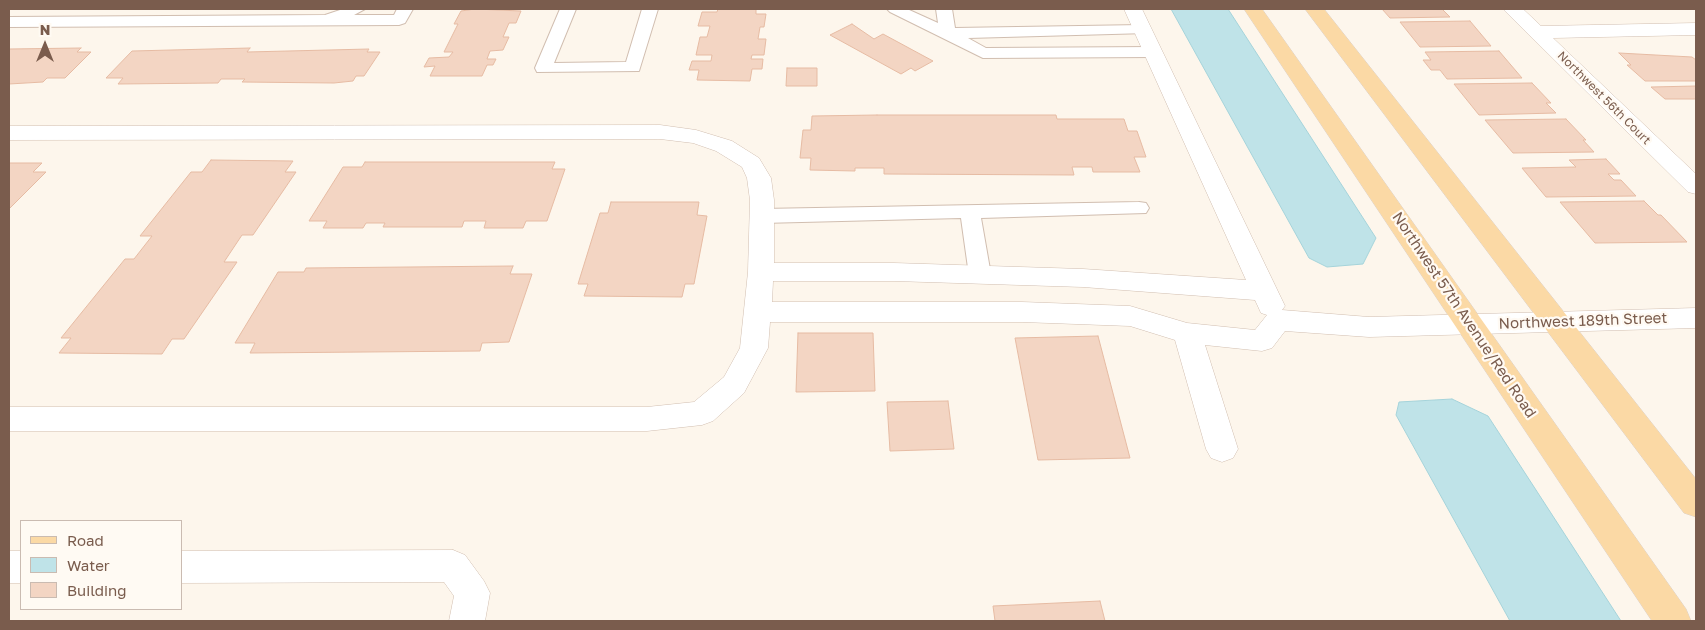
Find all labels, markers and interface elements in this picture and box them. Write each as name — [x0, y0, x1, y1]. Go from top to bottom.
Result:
north arrow — [20, 20, 70, 70]
text: N — [40, 21, 50, 38]
street label: Northwest 56th Court — [1554, 48, 1654, 148]
street label: Northwest 57th Avenue/Red Road — [1388, 209, 1540, 421]
street label: Northwest 189th Street — [1498, 309, 1668, 333]
legend — [20, 520, 182, 610]
text: Road — [67, 531, 104, 549]
text: Water — [67, 556, 110, 574]
text: Building — [67, 581, 127, 599]

